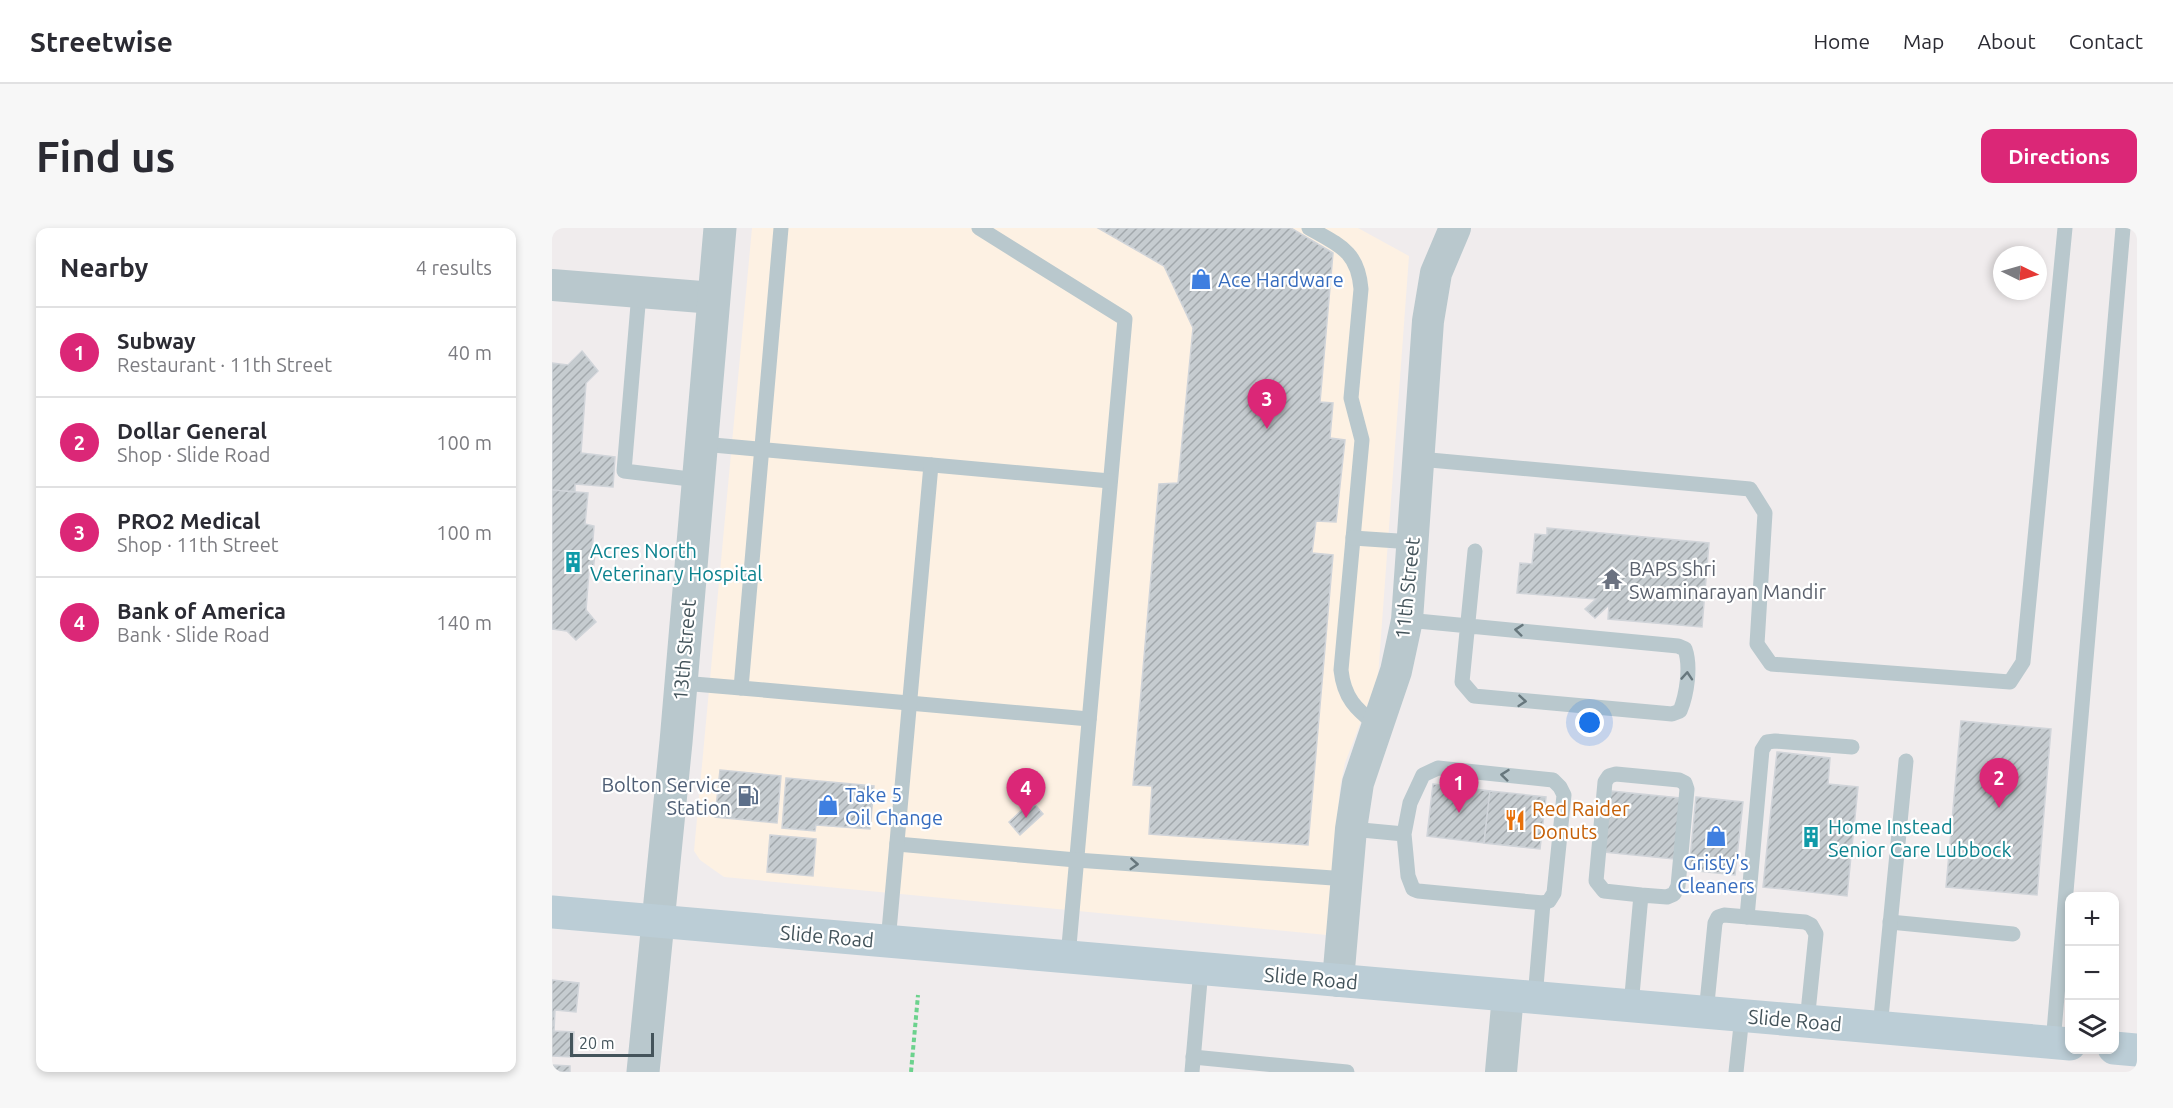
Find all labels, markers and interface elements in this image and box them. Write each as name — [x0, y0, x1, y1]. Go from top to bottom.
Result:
text: Streetwise — [30, 26, 173, 57]
text: Home — [1813, 29, 1870, 53]
text: Map — [1903, 29, 1944, 53]
text: About — [1977, 29, 2036, 53]
text: Contact — [2069, 29, 2143, 53]
button: Directions — [1981, 129, 2137, 183]
text: Find us — [36, 133, 175, 180]
north arrow — [1993, 246, 2047, 300]
text: Nearby — [60, 253, 148, 282]
text: 4 results — [416, 256, 492, 279]
shop icon: Ace Hardware — [1189, 267, 1213, 291]
place label: Ace Hardware — [1218, 268, 1344, 291]
text: Subway — [117, 328, 196, 353]
text: 1 — [74, 341, 85, 364]
text: 40 m — [448, 341, 492, 364]
text: Restaurant · 11th Street — [117, 353, 332, 376]
pin: 3 — [1248, 380, 1286, 429]
text: Dollar General — [117, 418, 267, 443]
text: 2 — [74, 431, 85, 454]
text: 100 m — [436, 431, 492, 454]
text: Shop · Slide Road — [117, 443, 270, 466]
text: PRO2 Medical — [117, 508, 261, 533]
text: 3 — [74, 521, 85, 544]
text: 100 m — [436, 521, 492, 544]
text: Shop · 11th Street — [117, 533, 279, 556]
street label: 11th Street — [1390, 536, 1424, 640]
place label: Acres North Veterinary Hospital — [590, 539, 762, 585]
building icon: Acres North Veterinary Hospital — [561, 550, 585, 574]
place label: BAPS Shri Swaminarayan Mandir — [1629, 557, 1826, 603]
temple icon: BAPS Shri Swaminarayan Mandir — [1600, 567, 1624, 591]
text: Bank of America — [117, 598, 286, 623]
street label: 13th Street — [668, 598, 700, 702]
text: 4 — [74, 611, 85, 634]
text: 140 m — [436, 611, 492, 634]
text: Bank · Slide Road — [117, 623, 270, 646]
one-way arrow — [1515, 625, 1524, 637]
one-way arrow — [1680, 672, 1693, 681]
one-way arrow — [1517, 694, 1526, 707]
your location — [1575, 708, 1604, 737]
pin: 2 — [1980, 758, 2018, 808]
pin: 1 — [1440, 764, 1478, 813]
pin: 4 — [1006, 768, 1046, 818]
one-way arrow — [1500, 769, 1509, 782]
place label: Bolton Service Station — [601, 773, 731, 819]
place label: Take 5 Oil Change — [845, 783, 943, 829]
fuel station icon: Bolton Service Station — [736, 784, 760, 808]
shop icon: Take 5 Oil Change — [816, 793, 840, 817]
place label: Red Raider Donuts — [1532, 797, 1630, 843]
restaurant icon: Red Raider Donuts — [1503, 808, 1527, 832]
place label: Home Instead Senior Care Lubbock — [1828, 815, 2012, 861]
shop icon: Gristy's Cleaners — [1704, 824, 1728, 848]
building icon: Home Instead Senior Care Lubbock — [1799, 825, 1823, 849]
place label: Gristy's Cleaners — [1677, 851, 1755, 897]
one-way arrow — [1130, 857, 1139, 870]
map controls — [2065, 892, 2119, 1054]
button: + — [2065, 892, 2119, 946]
street label: Slide Road — [779, 920, 875, 952]
button: − — [2065, 946, 2119, 1000]
street label: Slide Road — [1263, 962, 1359, 994]
button: layers — [2065, 1000, 2119, 1054]
street label: Slide Road — [1747, 1004, 1843, 1036]
scale bar — [570, 1030, 654, 1058]
text: 20 m — [579, 1034, 615, 1052]

